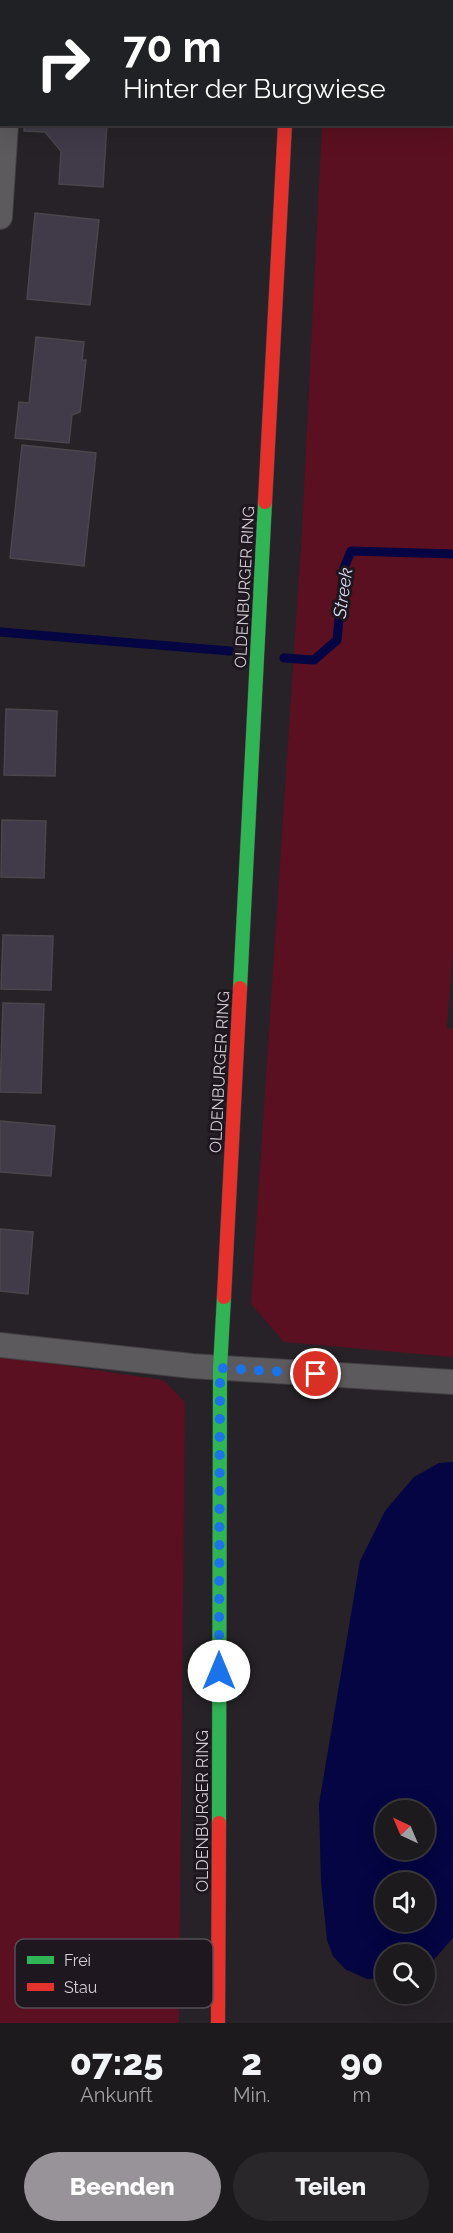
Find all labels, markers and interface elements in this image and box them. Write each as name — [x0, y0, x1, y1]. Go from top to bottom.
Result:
text: 70 m — [123, 23, 222, 72]
icon: right — [24, 24, 102, 102]
text: Hinter der Burgwiese — [123, 73, 386, 104]
street label: OLDENBURGER RING — [231, 506, 258, 668]
water label: Streek — [328, 566, 357, 621]
street label: OLDENBURGER RING — [206, 991, 233, 1153]
pin — [290, 1348, 341, 1399]
icon: arrive — [299, 1357, 332, 1390]
position arrow — [187, 1639, 251, 1703]
street label: OLDENBURGER RING — [193, 1730, 212, 1892]
north arrow — [375, 1800, 435, 1860]
map controls — [375, 1800, 435, 2004]
button: sound — [375, 1872, 435, 1932]
legend — [15, 1939, 213, 2008]
button: search — [375, 1944, 435, 2004]
text: Frei — [64, 1951, 91, 1970]
text: Stau — [64, 1978, 97, 1997]
text: 07:25 — [70, 2041, 163, 2083]
text: 2 — [241, 2041, 262, 2083]
text: 90 — [340, 2041, 383, 2083]
text: Ankunft — [80, 2083, 153, 2107]
text: Min. — [233, 2083, 270, 2107]
text: m — [352, 2083, 371, 2107]
button: Beenden — [24, 2152, 221, 2221]
button: Teilen — [233, 2152, 429, 2221]

